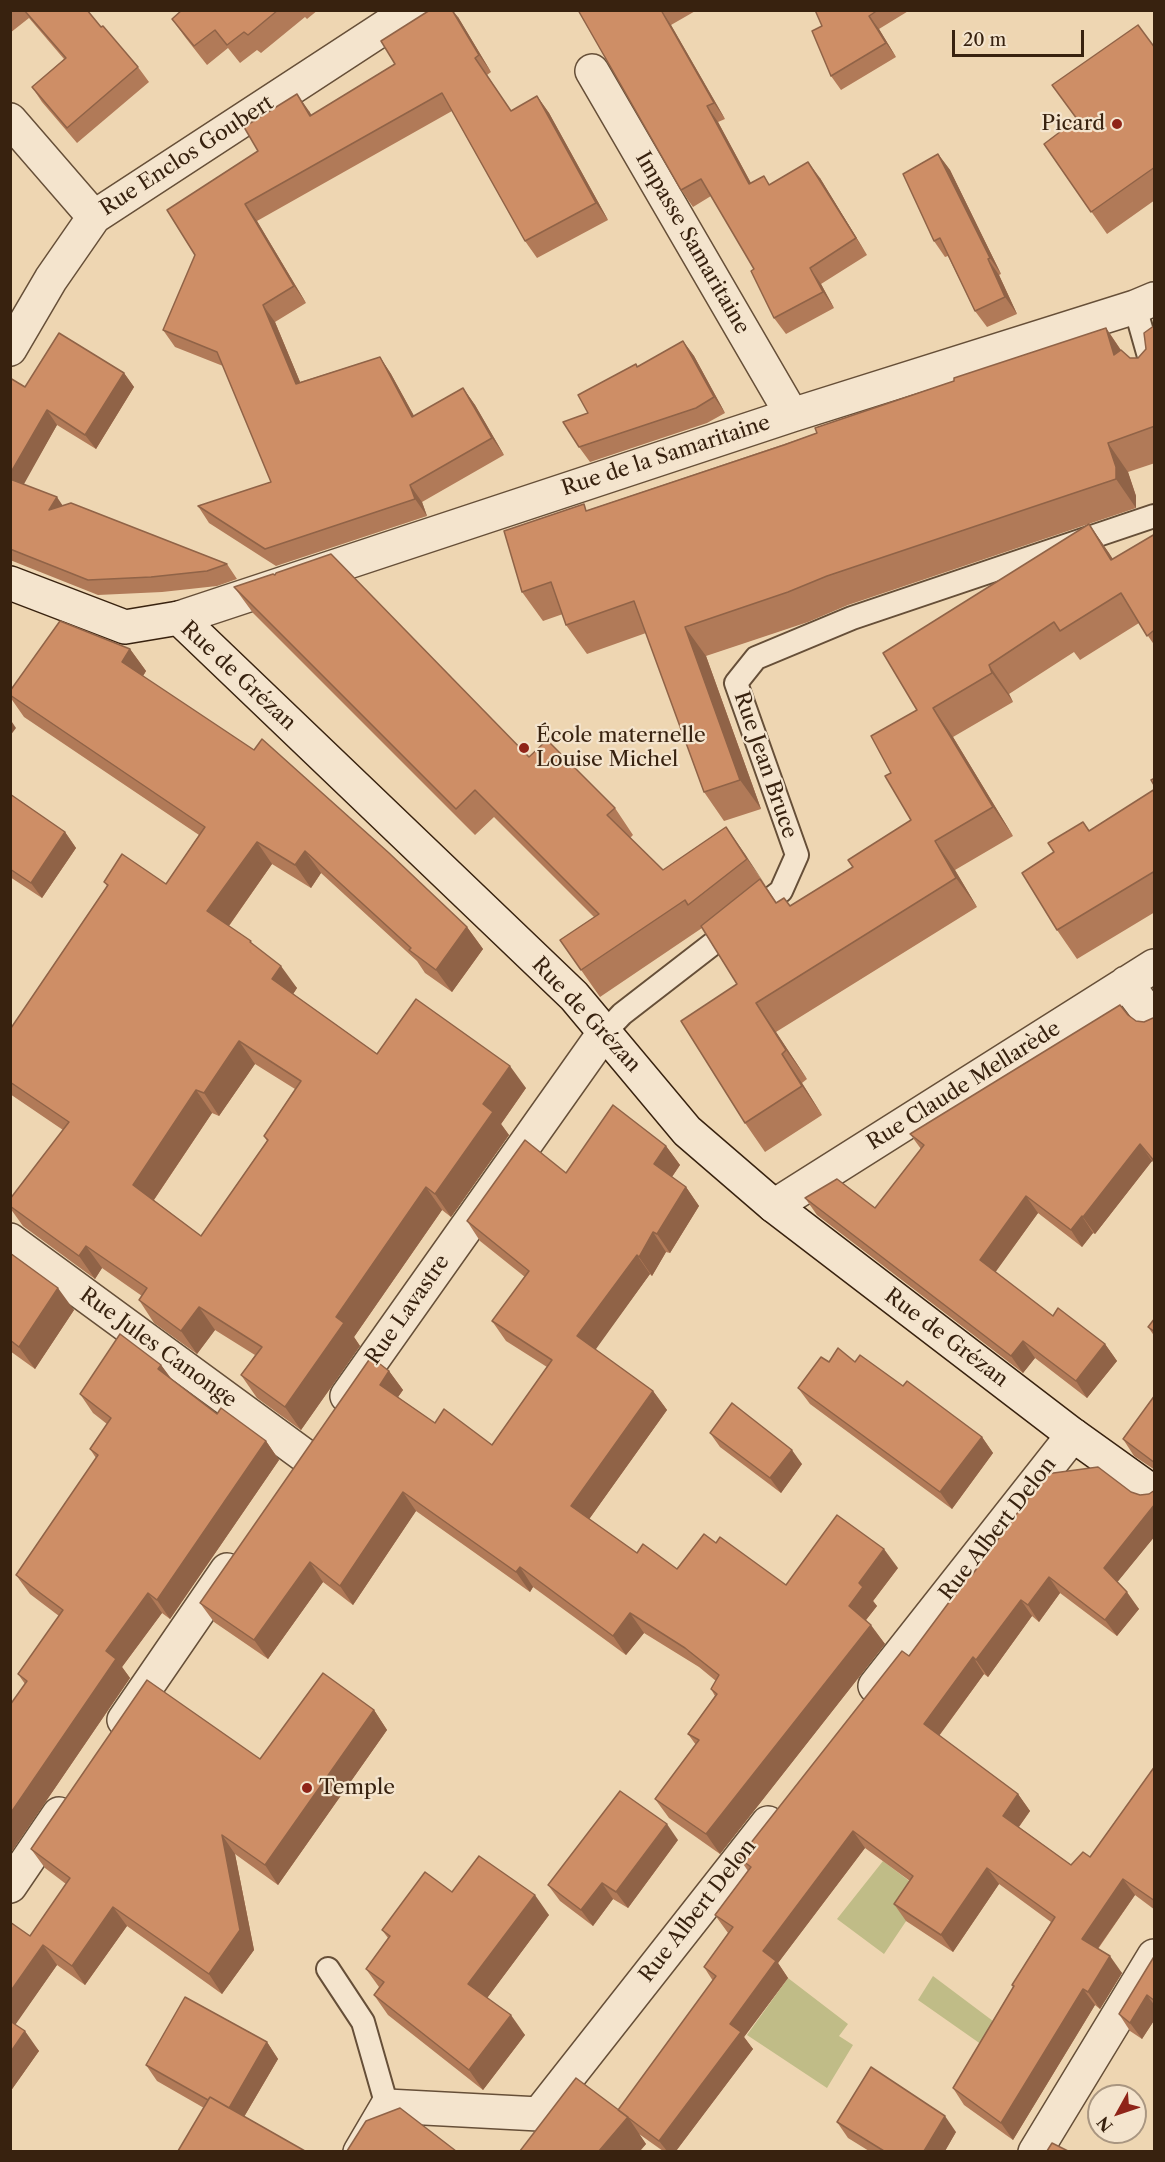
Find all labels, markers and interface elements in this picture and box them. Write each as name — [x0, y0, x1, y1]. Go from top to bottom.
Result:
scale bar — [955, 18, 1087, 56]
text: 20 m — [963, 29, 1006, 51]
street label: Rue Enclos Goubert — [96, 91, 278, 221]
place label: Picard — [1041, 111, 1105, 137]
marker: Picard — [1110, 117, 1124, 131]
street label: Impasse Samaritaine — [630, 147, 754, 339]
street label: Rue de la Samaritaine — [558, 410, 774, 502]
street label: Rue de Grézan — [175, 616, 301, 736]
street label: Rue Jean Bruce — [728, 688, 802, 842]
place label: École maternelle Louise Michel — [536, 723, 706, 773]
marker: École maternelle Louise Michel — [517, 741, 531, 755]
street label: Rue de Grézan — [526, 952, 646, 1078]
street label: Rue Claude Mellarède — [863, 1016, 1065, 1156]
street label: Rue Lavastre — [361, 1250, 455, 1370]
street label: Rue Jules Canonge — [75, 1283, 241, 1413]
street label: Rue de Grézan — [879, 1283, 1013, 1393]
street label: Rue Albert Delon — [934, 1452, 1062, 1606]
place label: Temple — [319, 1775, 395, 1801]
marker: Temple — [300, 1781, 314, 1795]
street label: Rue Albert Delon — [634, 1834, 762, 1988]
north arrow — [1087, 2084, 1147, 2144]
text: N — [1093, 2113, 1117, 2136]

